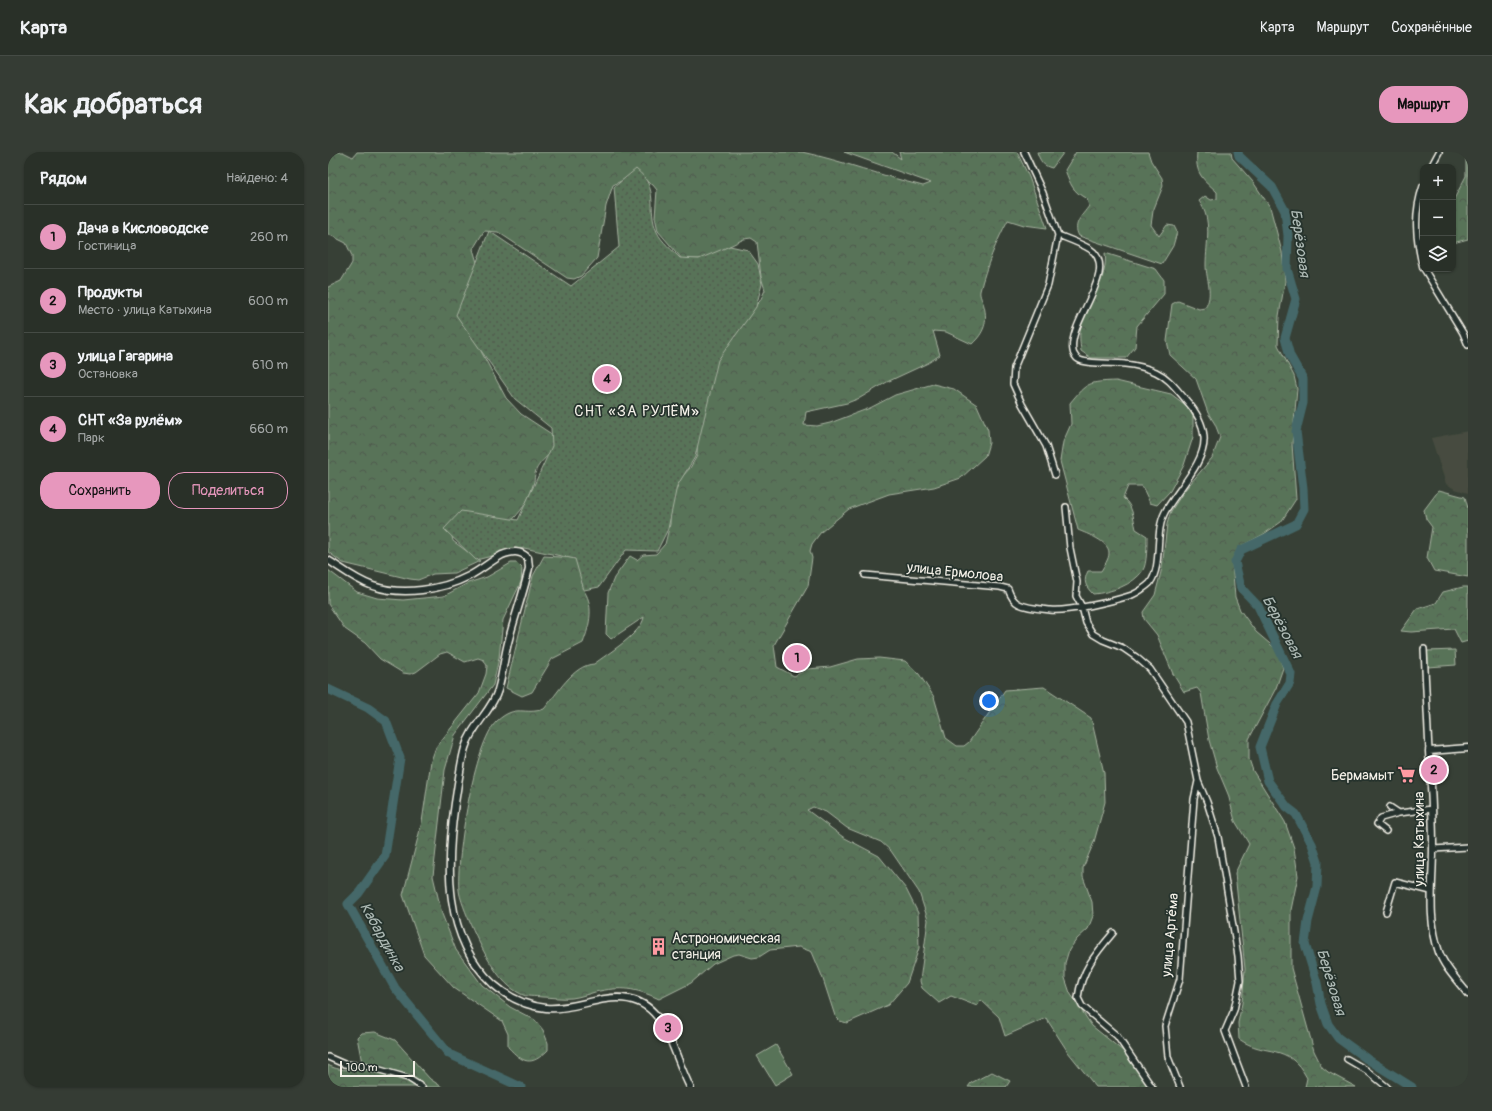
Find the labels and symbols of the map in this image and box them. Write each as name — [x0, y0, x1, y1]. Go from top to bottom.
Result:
water label: Берёзовая — [1286, 208, 1314, 280]
pin: 4 — [594, 364, 620, 394]
district label: СНТ «ЗА РУЛЁМ» — [574, 402, 700, 421]
street label: улица Ермолова — [905, 558, 1004, 586]
water label: Берёзовая — [1258, 592, 1307, 663]
pin: 1 — [784, 643, 810, 673]
your location — [979, 691, 999, 711]
pin: 2 — [1421, 755, 1447, 785]
supermarket icon: Бермамыт — [1397, 765, 1417, 785]
place label: Бермамыт — [1331, 767, 1394, 784]
street label: улица Катыхина — [1411, 791, 1428, 888]
street label: улица Артёма — [1158, 892, 1182, 979]
water label: Кабардинка — [355, 899, 409, 976]
place label: Астрономическая станция — [672, 930, 780, 963]
building icon: Астрономическая станция — [649, 936, 669, 956]
water label: Берёзовая — [1312, 947, 1351, 1019]
pin: 3 — [655, 1013, 681, 1043]
scale bar — [340, 1059, 415, 1078]

